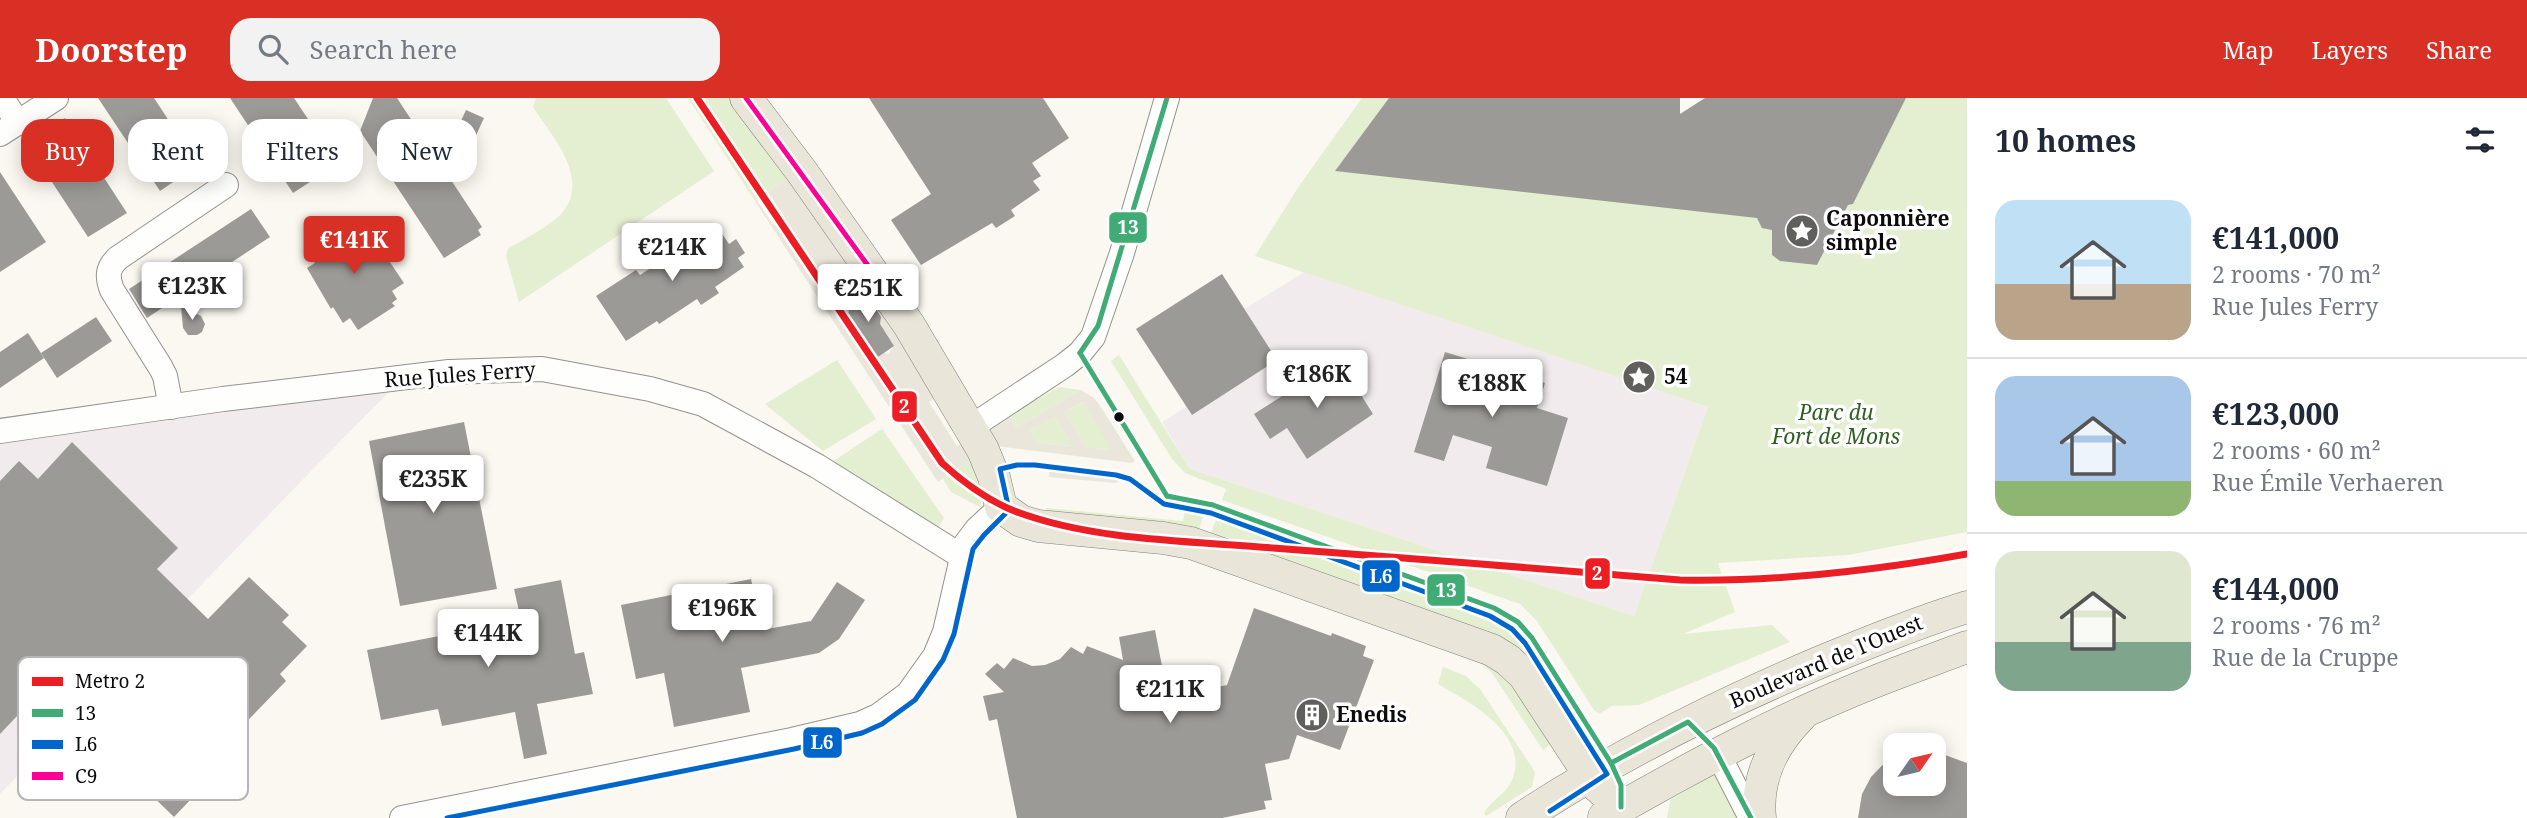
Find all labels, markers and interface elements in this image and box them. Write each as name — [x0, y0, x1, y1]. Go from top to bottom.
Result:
search box — [230, 18, 720, 81]
text: Doorstep — [35, 27, 188, 72]
icon: search — [254, 30, 292, 68]
text: Search here — [310, 31, 457, 67]
text: Map — [2223, 33, 2274, 66]
text: Layers — [2312, 33, 2388, 66]
text: Share — [2426, 33, 2492, 66]
chip: Buy — [21, 119, 114, 182]
chip: Rent — [128, 119, 228, 182]
chip: Filters — [242, 119, 363, 182]
chip: New — [377, 119, 477, 182]
text: 10 homes — [1995, 120, 2136, 161]
icon: filters — [2461, 121, 2499, 159]
place label: Caponnière simple — [1826, 204, 1950, 256]
line badge: 13 — [1108, 211, 1148, 244]
place icon: Caponnière simple — [1783, 212, 1821, 250]
text: 13 — [1117, 214, 1139, 240]
pin: €141K — [305, 216, 403, 276]
text: €141,000 — [2212, 217, 2339, 258]
text: €141K — [320, 223, 388, 255]
pin: €214K — [623, 223, 721, 283]
icon: home — [2051, 228, 2135, 312]
text: €214K — [638, 230, 706, 262]
text: 2 rooms · 70 m² — [2212, 258, 2381, 290]
pin: €123K — [143, 262, 241, 322]
pin: €251K — [819, 264, 917, 324]
text: €123K — [158, 269, 226, 301]
text: €251K — [834, 271, 902, 303]
text: Rue Jules Ferry — [2212, 290, 2378, 322]
pin: €186K — [1268, 350, 1366, 410]
street label: Rue Jules Ferry — [383, 355, 537, 393]
text: €186K — [1283, 357, 1351, 389]
place icon: 54 — [1620, 358, 1658, 396]
pin: €188K — [1443, 360, 1541, 419]
place label: 54 — [1664, 362, 1688, 390]
text: €188K — [1458, 366, 1526, 398]
line badge: 2 — [891, 390, 918, 423]
text: 2 — [899, 393, 909, 419]
text: €123,000 — [2212, 393, 2339, 434]
park label: Parc du Fort de Mons — [1771, 398, 1901, 450]
icon: home — [2051, 404, 2135, 488]
unlabelled marker — [1112, 410, 1126, 424]
text: 2 rooms · 60 m² — [2212, 434, 2381, 466]
pin: €235K — [384, 456, 482, 515]
text: €235K — [399, 462, 467, 494]
text: Rue Émile Verhaeren — [2212, 466, 2444, 498]
line badge: 2 — [1584, 557, 1611, 590]
line badge: L6 — [1361, 559, 1401, 593]
text: 2 — [1592, 560, 1602, 586]
text: L6 — [1369, 563, 1393, 589]
text: €144,000 — [2212, 568, 2339, 609]
line badge: 13 — [1426, 573, 1466, 607]
text: 13 — [1435, 577, 1457, 603]
icon: home — [2051, 579, 2135, 663]
pin: €196K — [673, 584, 771, 644]
text: €196K — [688, 591, 756, 623]
street label: Boulevard de l'Ouest — [1725, 608, 1926, 714]
text: 2 rooms · 76 m² — [2212, 609, 2381, 641]
pin: €144K — [439, 610, 537, 669]
text: €144K — [454, 616, 522, 648]
text: Rue de la Cruppe — [2212, 641, 2399, 673]
legend — [18, 657, 248, 800]
pin: €211K — [1121, 666, 1219, 725]
text: Metro 2 — [75, 668, 145, 694]
text: €211K — [1136, 672, 1204, 704]
building icon: Enedis — [1293, 696, 1331, 734]
text: 13 — [75, 700, 96, 726]
place label: Enedis — [1336, 700, 1407, 728]
line badge: L6 — [802, 726, 843, 759]
text: L6 — [810, 729, 834, 755]
text: L6 — [75, 731, 97, 757]
north arrow — [1883, 733, 1946, 796]
map controls — [1883, 733, 1946, 796]
text: C9 — [75, 763, 97, 789]

